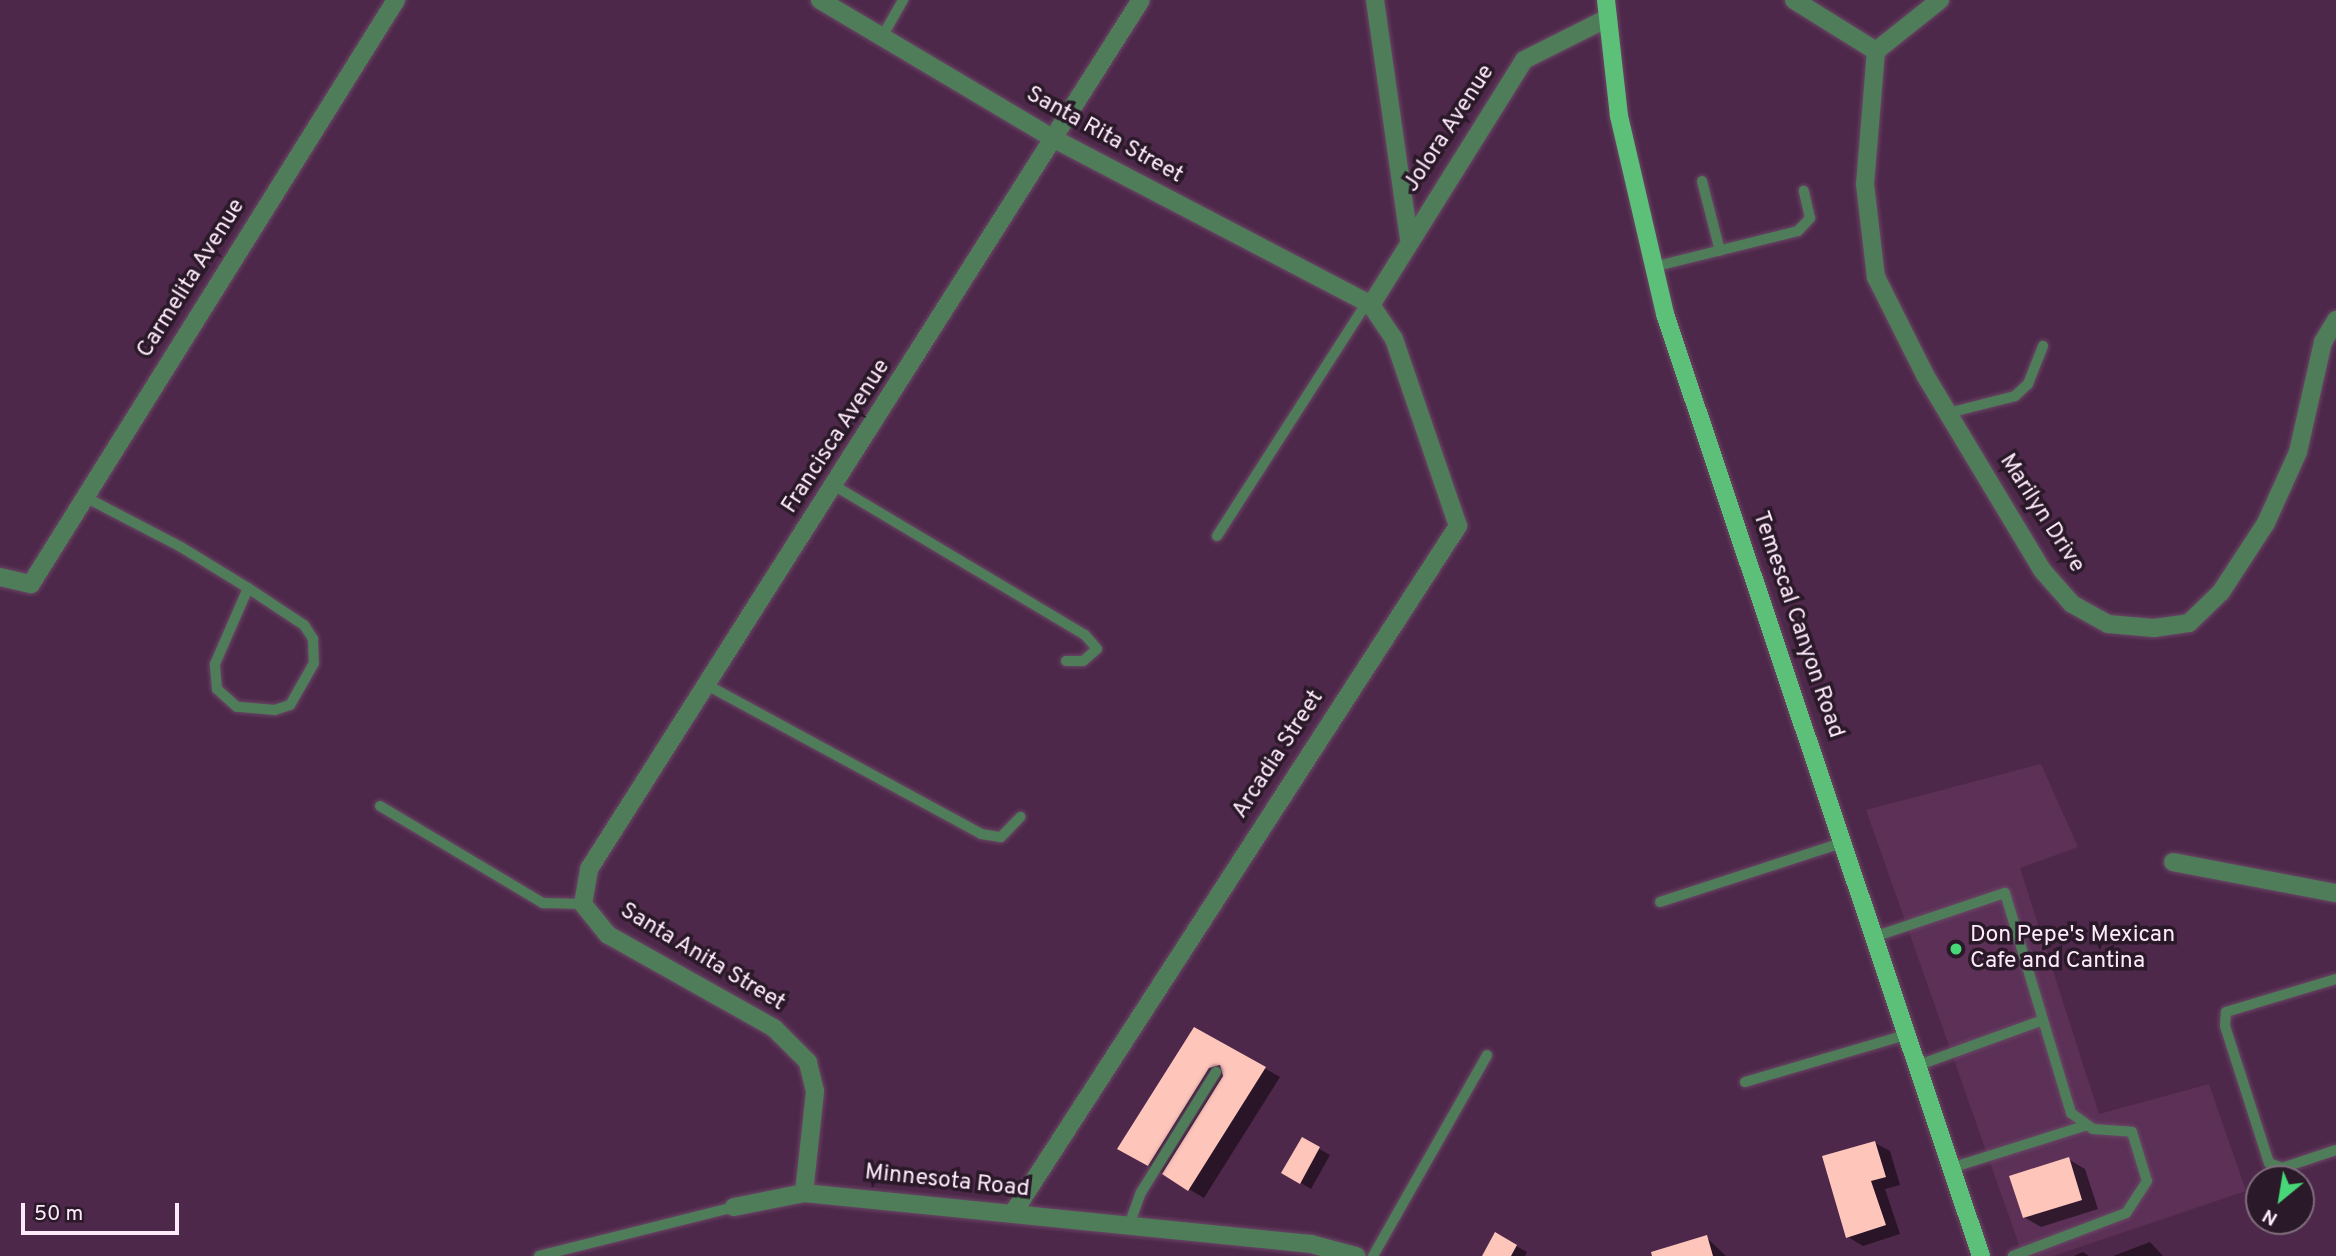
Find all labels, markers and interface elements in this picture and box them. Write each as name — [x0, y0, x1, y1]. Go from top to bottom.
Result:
street label: Jolora Avenue — [1398, 60, 1502, 198]
street label: Santa Rita Street — [1021, 81, 1187, 191]
street label: Carmelita Avenue — [132, 194, 252, 364]
street label: Francisca Avenue — [777, 354, 897, 520]
street label: Marilyn Drive — [1992, 449, 2090, 579]
street label: Temescal Canyon Road — [1745, 508, 1849, 742]
street label: Arcadia Street — [1227, 686, 1331, 824]
street label: Santa Anita Street — [614, 898, 790, 1018]
place label: Don Pepe's Mexican Cafe and Cantina — [1970, 922, 2175, 976]
marker: Don Pepe's Mexican Cafe and Cantina — [1948, 941, 1964, 957]
street label: Minnesota Road — [863, 1160, 1031, 1204]
north arrow — [2245, 1165, 2315, 1235]
scale bar — [24, 1190, 182, 1234]
text: 50 m — [34, 1201, 83, 1228]
text: N — [2259, 1203, 2282, 1230]

